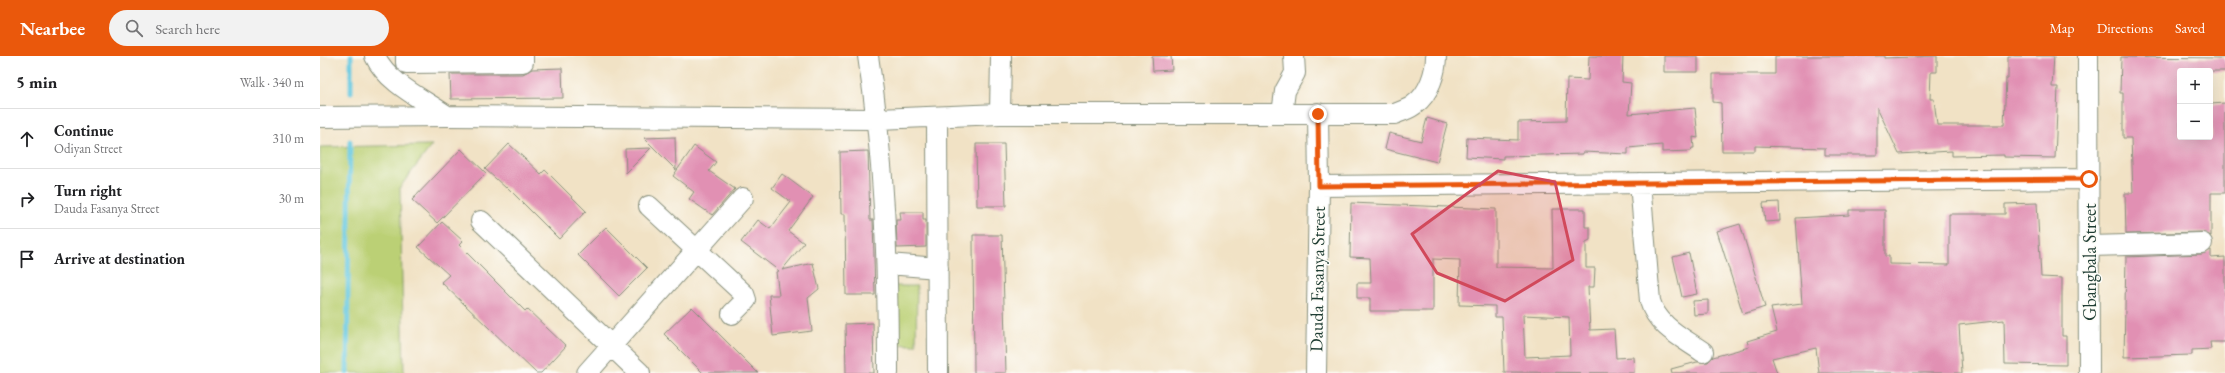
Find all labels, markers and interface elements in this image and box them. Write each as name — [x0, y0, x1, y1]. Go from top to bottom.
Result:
search box — [109, 10, 389, 46]
text: Nearbee — [20, 16, 85, 41]
icon: search — [123, 17, 145, 39]
text: Search here — [155, 19, 220, 38]
text: Map — [2049, 19, 2075, 37]
text: Directions — [2097, 19, 2153, 37]
text: Saved — [2175, 19, 2205, 37]
map controls — [2177, 68, 2213, 140]
button: + — [2177, 68, 2213, 104]
text: 5 min — [16, 71, 57, 93]
text: Walk · 340 m — [240, 74, 304, 91]
button: − — [2177, 104, 2213, 140]
route end — [1309, 105, 1327, 123]
text: Continue — [54, 121, 114, 140]
icon: ahead — [16, 128, 38, 150]
text: 310 m — [273, 130, 304, 147]
text: Odiyan Street — [54, 140, 122, 157]
route start — [2080, 170, 2098, 188]
text: Turn right — [54, 181, 122, 200]
icon: right — [16, 188, 38, 210]
text: 30 m — [279, 190, 304, 207]
text: Dauda Fasanya Street — [54, 200, 159, 217]
street label: Gbangbala Street — [2078, 203, 2101, 321]
street label: Dauda Fasanya Street — [1304, 206, 1330, 352]
icon: arrive — [16, 248, 38, 270]
text: Arrive at destination — [54, 249, 185, 268]

